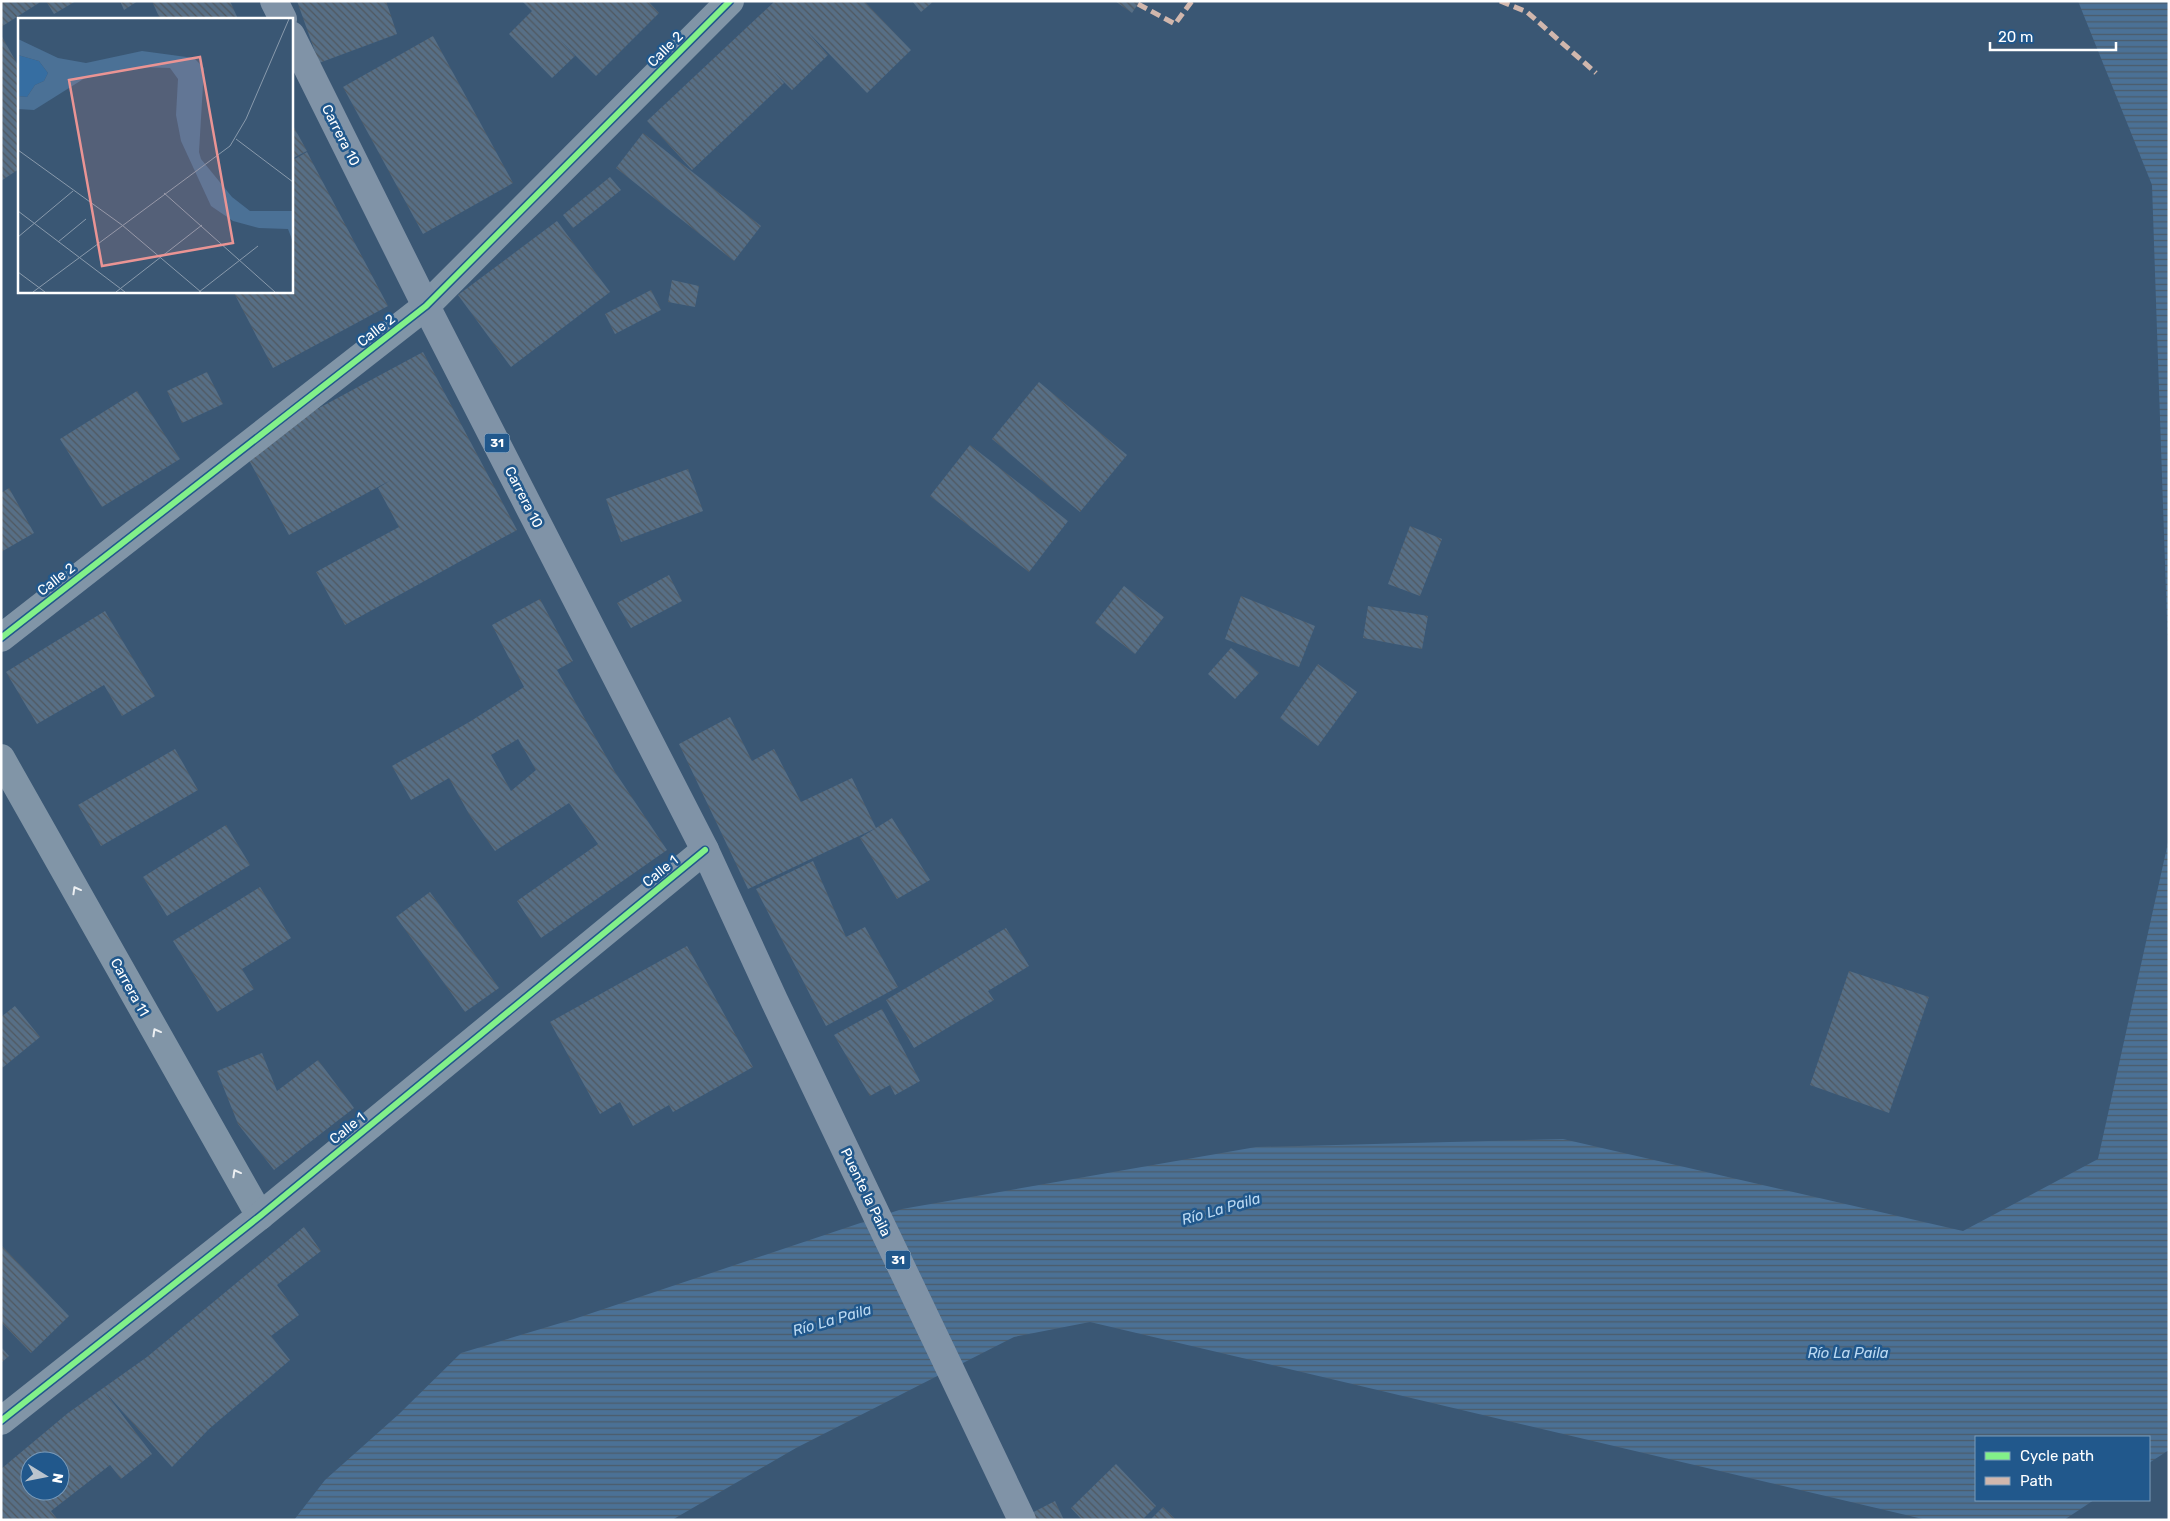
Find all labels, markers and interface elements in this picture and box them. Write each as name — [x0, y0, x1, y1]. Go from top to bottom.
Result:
inset map — [18, 18, 292, 292]
scale bar — [1990, 20, 2116, 52]
street label: Calle 2 — [644, 28, 687, 71]
text: 20 m — [1998, 28, 2033, 46]
street label: Carrera 10 — [318, 102, 363, 169]
street label: Calle 2 — [354, 310, 399, 350]
road number: 31 — [484, 433, 510, 452]
street label: Carrera 10 — [501, 464, 546, 531]
street label: Calle 2 — [34, 559, 79, 599]
street label: Calle 1 — [639, 852, 682, 891]
one-way arrow — [72, 887, 82, 896]
street label: Carrera 11 — [107, 955, 152, 1019]
one-way arrow — [152, 1028, 162, 1037]
street label: Calle 1 — [326, 1109, 369, 1148]
street label: Puente la Paila — [837, 1145, 894, 1239]
one-way arrow — [232, 1170, 242, 1179]
water label: Río La Paila — [1179, 1189, 1263, 1229]
road number: 31 — [886, 1250, 910, 1270]
water label: Río La Paila — [790, 1300, 874, 1340]
water label: Río La Paila — [1807, 1344, 1889, 1362]
legend — [1975, 1436, 2150, 1501]
text: Cycle path — [2020, 1447, 2094, 1465]
north arrow — [20, 1451, 70, 1501]
text: N — [48, 1472, 67, 1485]
text: Path — [2020, 1472, 2053, 1490]

